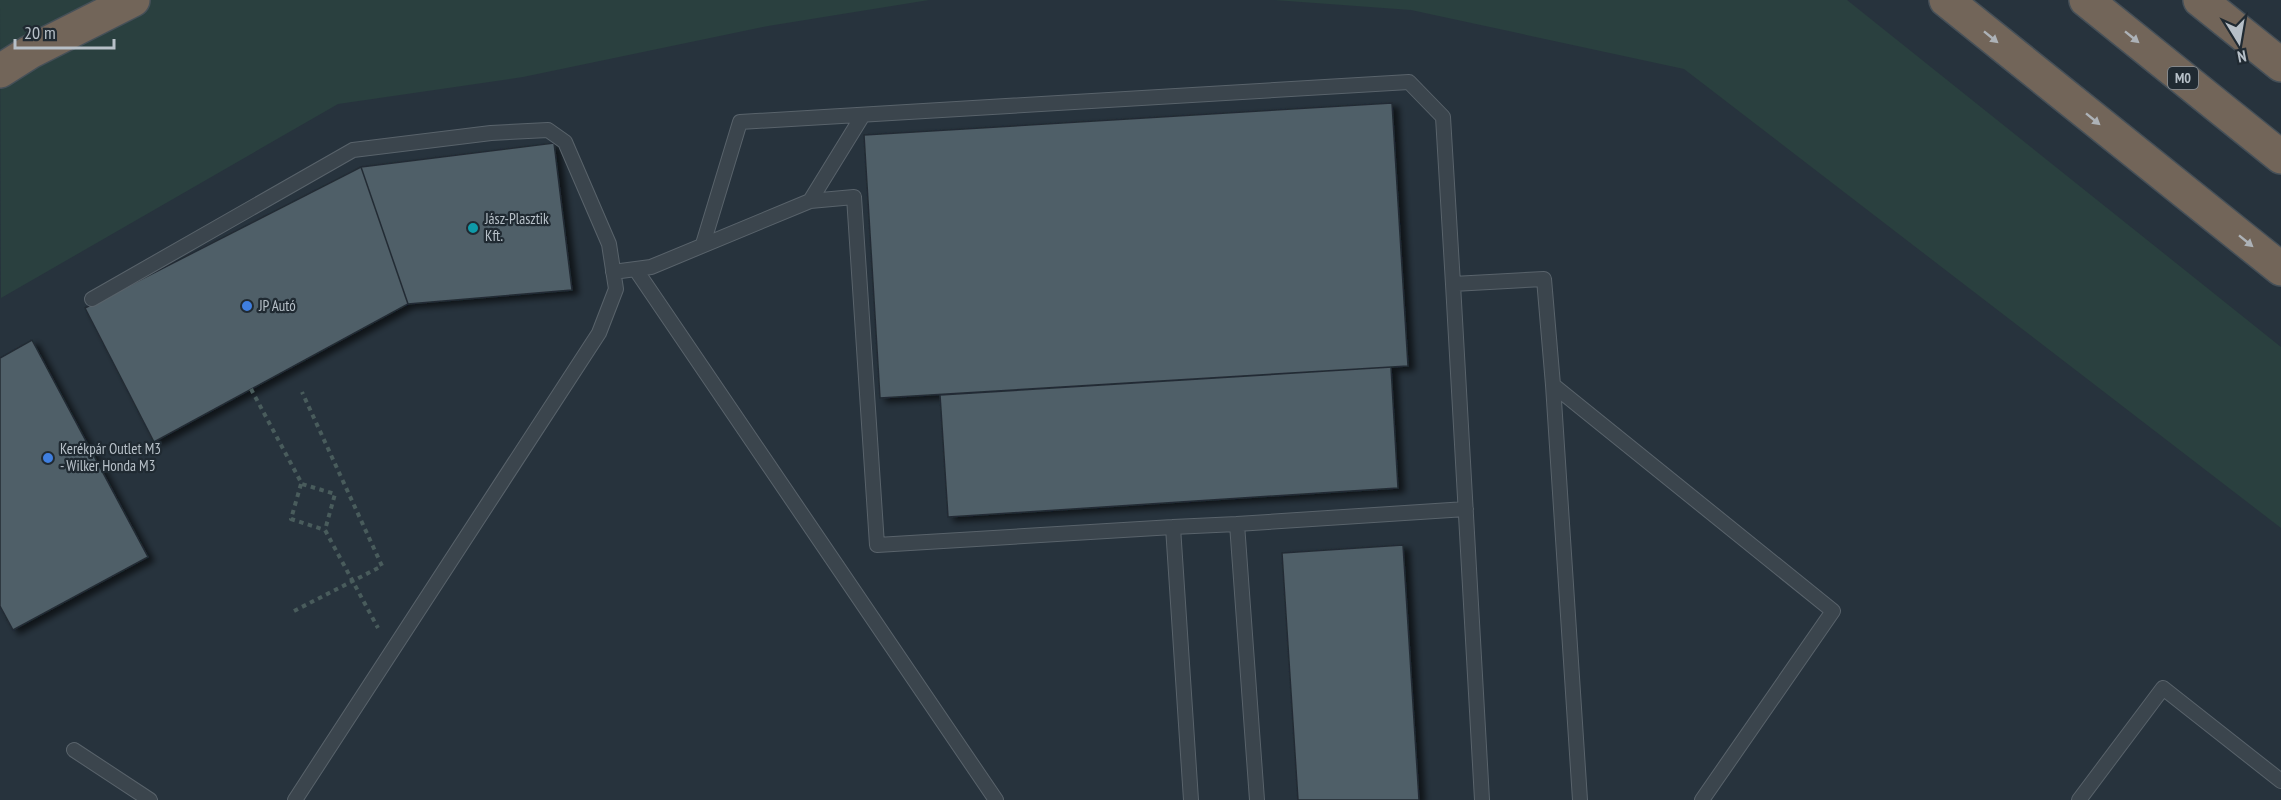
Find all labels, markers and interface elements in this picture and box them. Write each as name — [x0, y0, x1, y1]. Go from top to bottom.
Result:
scale bar — [15, 12, 114, 50]
north arrow — [2209, 12, 2269, 72]
text: 20 m — [24, 21, 56, 44]
one-way arrow — [1983, 30, 1999, 43]
one-way arrow — [2124, 30, 2139, 42]
text: N — [2236, 46, 2248, 67]
road number: M0 — [2168, 67, 2198, 89]
one-way arrow — [2085, 112, 2100, 125]
place label: Jász-Plasztik Kft. — [484, 209, 549, 245]
marker: Jász-Plasztik Kft. — [466, 221, 480, 235]
one-way arrow — [2238, 234, 2253, 246]
place label: JP Autó — [258, 296, 296, 315]
marker: JP Autó — [240, 299, 254, 313]
place label: Kerékpár Outlet M3 - Wilker Honda M3 — [60, 439, 161, 475]
marker: Kerékpár Outlet M3 - Wilker Honda M3 — [41, 451, 55, 465]

